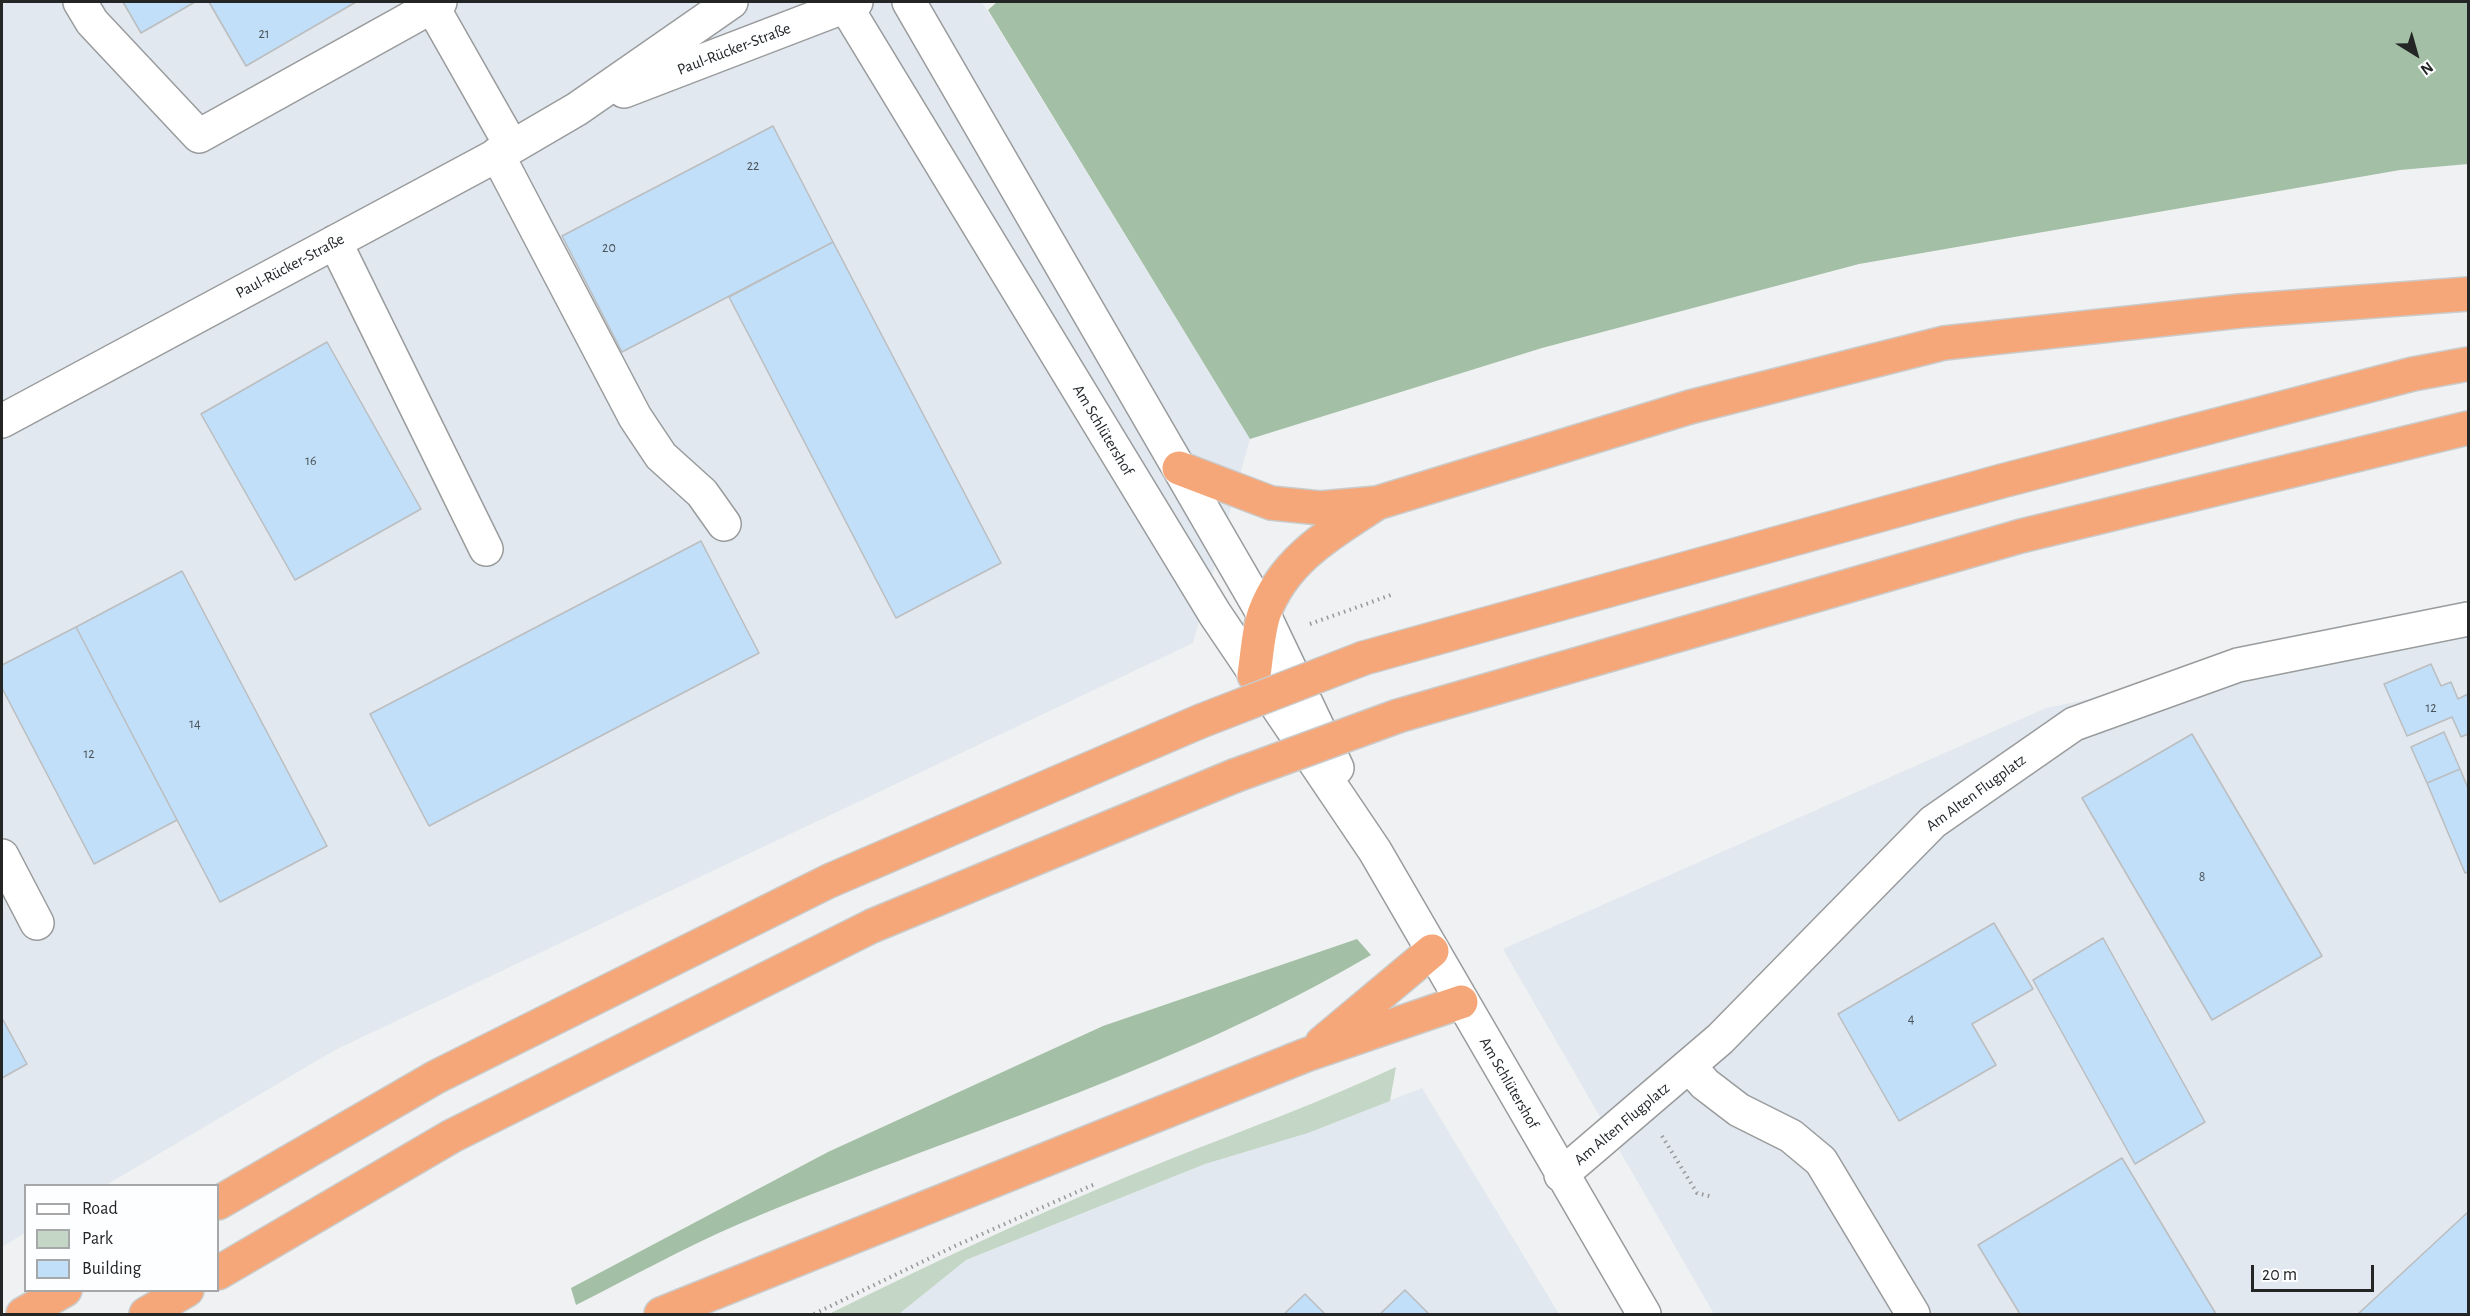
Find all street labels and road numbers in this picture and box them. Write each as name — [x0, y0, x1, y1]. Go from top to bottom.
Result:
street label: Paul-Rücker-Straße — [675, 19, 793, 79]
street label: Paul-Rücker-Straße — [233, 229, 347, 303]
street label: Am Schlütershof — [1068, 381, 1138, 479]
street label: Am Alten Flugplatz — [1922, 750, 2030, 836]
street label: Am Schlütershof — [1475, 1034, 1543, 1132]
street label: Am Alten Flugplatz — [1570, 1078, 1674, 1170]

